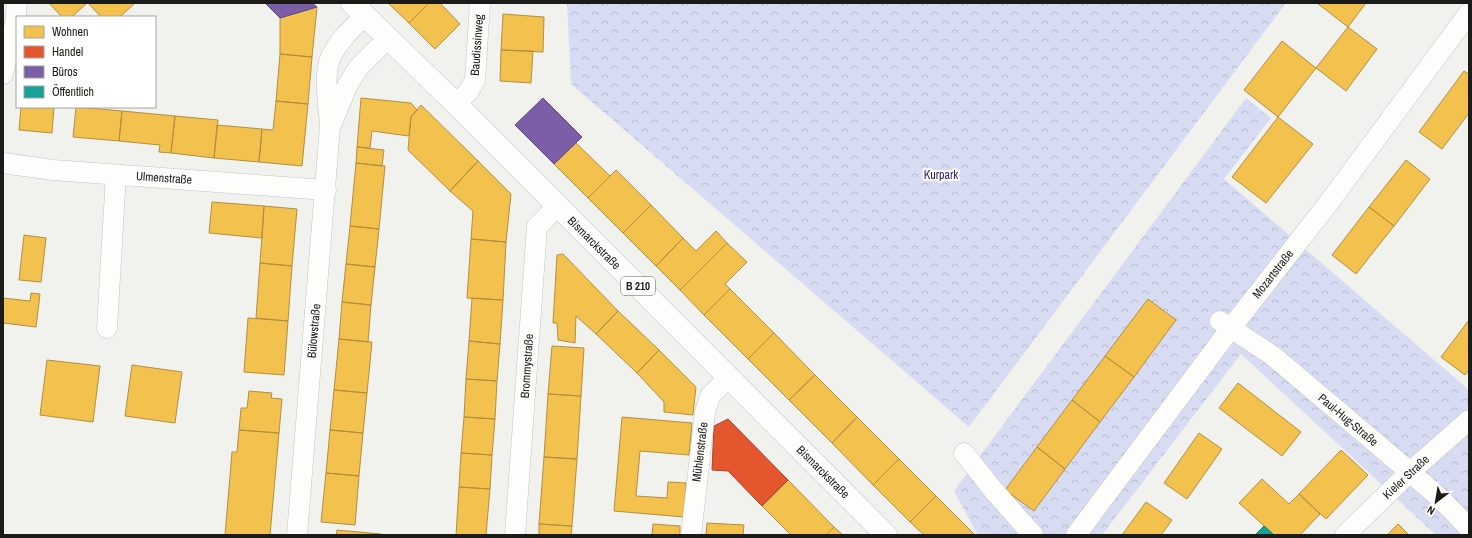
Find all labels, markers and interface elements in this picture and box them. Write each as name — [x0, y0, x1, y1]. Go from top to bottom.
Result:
street label: Baudissinweg — [467, 13, 487, 76]
legend — [16, 16, 156, 108]
text: Wohnen — [52, 24, 88, 40]
text: Handel — [52, 44, 83, 60]
text: Büros — [52, 64, 78, 80]
text: Öffentlich — [52, 83, 94, 100]
park label: Kurpark — [924, 167, 958, 183]
street label: Ulmenstraße — [135, 168, 193, 188]
street label: Bismarckstraße — [564, 213, 624, 273]
street label: Mozartstraße — [1249, 246, 1297, 302]
road number: B 210 — [621, 277, 655, 295]
street label: Bülowstraße — [304, 303, 324, 359]
street label: Brommystraße — [517, 333, 537, 399]
street label: Paul-Hug-Straße — [1315, 390, 1381, 450]
street label: Mühlenstraße — [688, 421, 712, 483]
street label: Bismarckstraße — [793, 442, 853, 502]
street label: Kieler Straße — [1379, 451, 1433, 503]
north arrow — [1416, 482, 1456, 522]
text: N — [1424, 503, 1437, 518]

